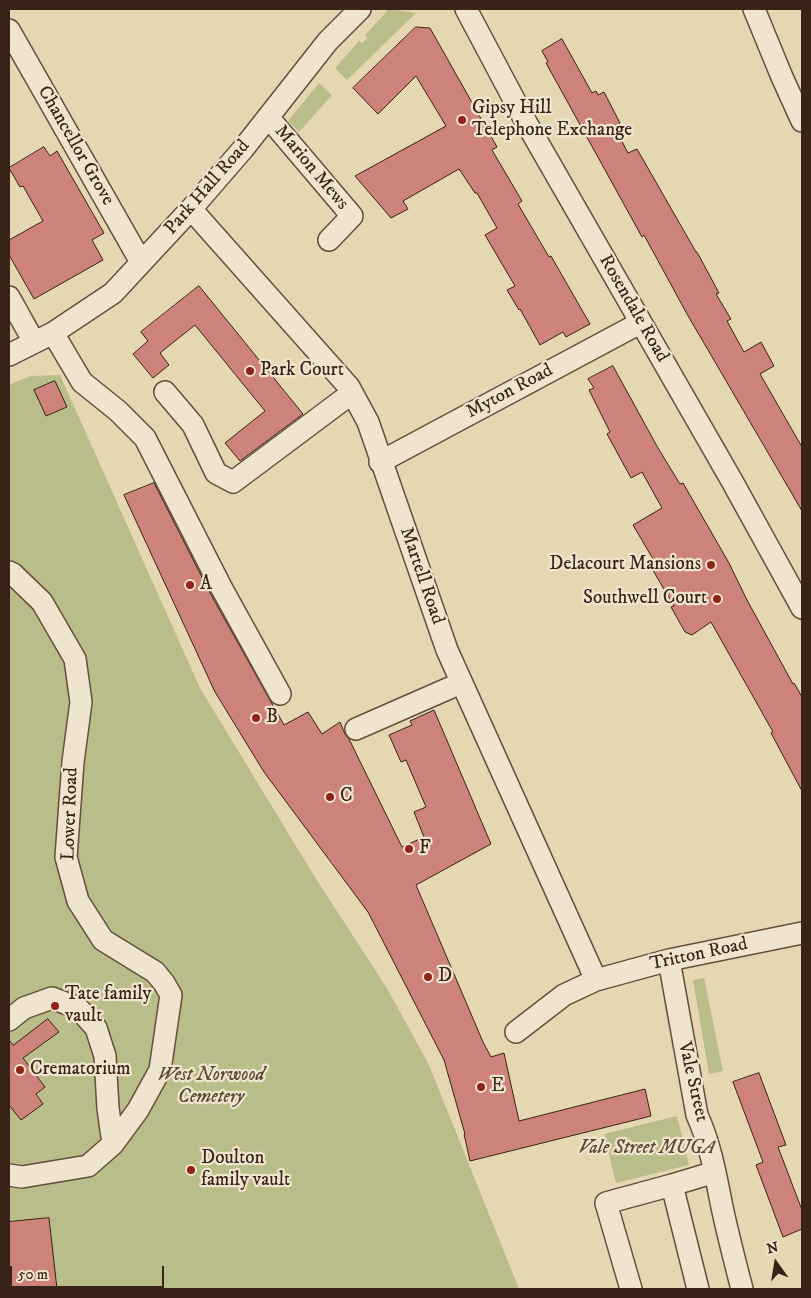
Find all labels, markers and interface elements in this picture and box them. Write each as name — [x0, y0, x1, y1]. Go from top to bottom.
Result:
street label: Chancellor Grove — [32, 82, 118, 210]
place label: Gipsy Hill Telephone Exchange — [472, 98, 632, 142]
marker: Gipsy Hill Telephone Exchange — [456, 114, 468, 126]
street label: Marion Mews — [269, 121, 353, 215]
street label: Park Hall Road — [161, 136, 255, 240]
street label: Rosendale Road — [593, 251, 673, 367]
place label: Park Court — [260, 360, 344, 382]
street label: Myton Road — [463, 360, 557, 424]
marker: Park Court — [244, 365, 256, 377]
street label: Martell Road — [394, 524, 448, 628]
place label: Delacourt Mansions — [549, 554, 701, 576]
marker: Delacourt Mansions — [705, 559, 717, 571]
place label: A — [200, 574, 212, 596]
marker: A — [184, 579, 196, 591]
place label: Southwell Court — [583, 588, 707, 610]
marker: Southwell Court — [711, 593, 723, 605]
place label: B — [266, 707, 278, 729]
marker: B — [250, 712, 262, 724]
street label: Lower Road — [58, 767, 84, 861]
place label: C — [340, 786, 353, 808]
marker: C — [324, 791, 336, 803]
place label: F — [419, 838, 431, 860]
marker: F — [403, 843, 415, 855]
street label: Tritton Road — [648, 934, 750, 976]
place label: D — [438, 966, 452, 988]
marker: D — [422, 971, 434, 983]
place label: Tate family vault — [65, 984, 152, 1028]
marker: Tate family vault — [49, 1000, 61, 1012]
street label: Vale Street — [672, 1040, 712, 1124]
place label: Crematorium — [30, 1059, 130, 1081]
marker: Crematorium — [14, 1064, 26, 1076]
park label: West Norwood Cemetery — [158, 1065, 264, 1109]
place label: E — [491, 1076, 504, 1098]
marker: E — [475, 1081, 487, 1093]
park label: Vale Street MUGA — [579, 1138, 715, 1160]
place label: Doulton family vault — [201, 1148, 290, 1192]
marker: Doulton family vault — [185, 1164, 197, 1176]
north arrow — [751, 1238, 801, 1288]
text: N — [765, 1238, 780, 1258]
scale bar — [12, 1256, 166, 1288]
text: 50 m — [18, 1265, 48, 1284]

